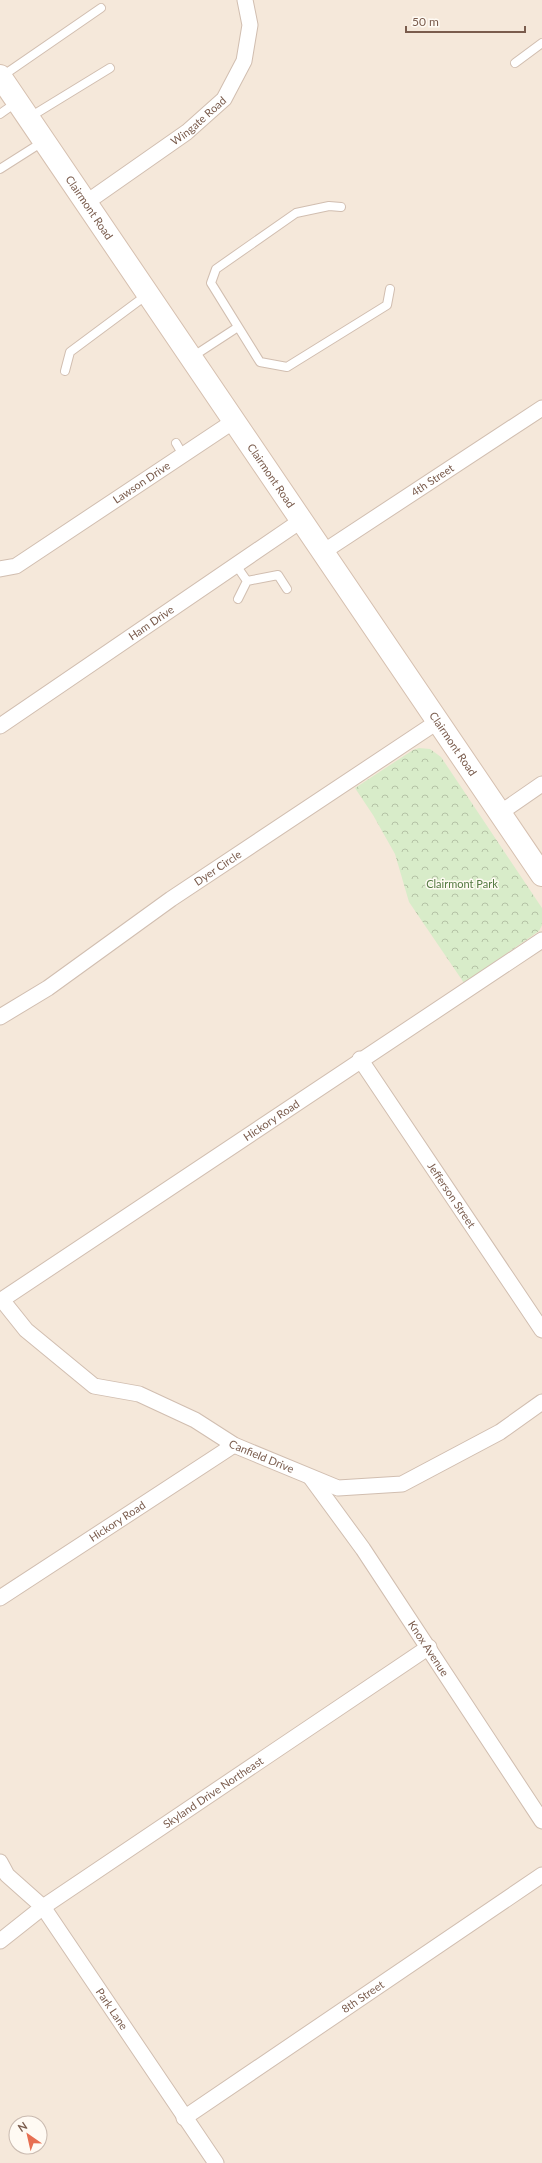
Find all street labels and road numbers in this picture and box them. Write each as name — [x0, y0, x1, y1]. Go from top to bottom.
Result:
street label: Wingate Road — [168, 93, 228, 147]
street label: Clairmont Road — [63, 173, 116, 242]
street label: Clairmont Road — [245, 441, 298, 510]
street label: Lawson Drive — [110, 458, 172, 506]
street label: 4th Street — [408, 461, 456, 498]
street label: Ham Drive — [126, 602, 176, 642]
street label: Clairmont Road — [427, 709, 480, 778]
street label: Dyer Circle — [191, 847, 244, 888]
street label: Hickory Road — [241, 1097, 301, 1143]
street label: Jefferson Street — [425, 1160, 479, 1230]
street label: Canfield Drive — [227, 1437, 296, 1475]
street label: Hickory Road — [86, 1498, 147, 1544]
street label: Knox Avenue — [406, 1618, 452, 1679]
street label: Skyland Drive Northeast — [160, 1754, 266, 1830]
street label: 8th Street — [339, 1977, 386, 2015]
street label: Park Lane — [94, 1985, 131, 2032]

